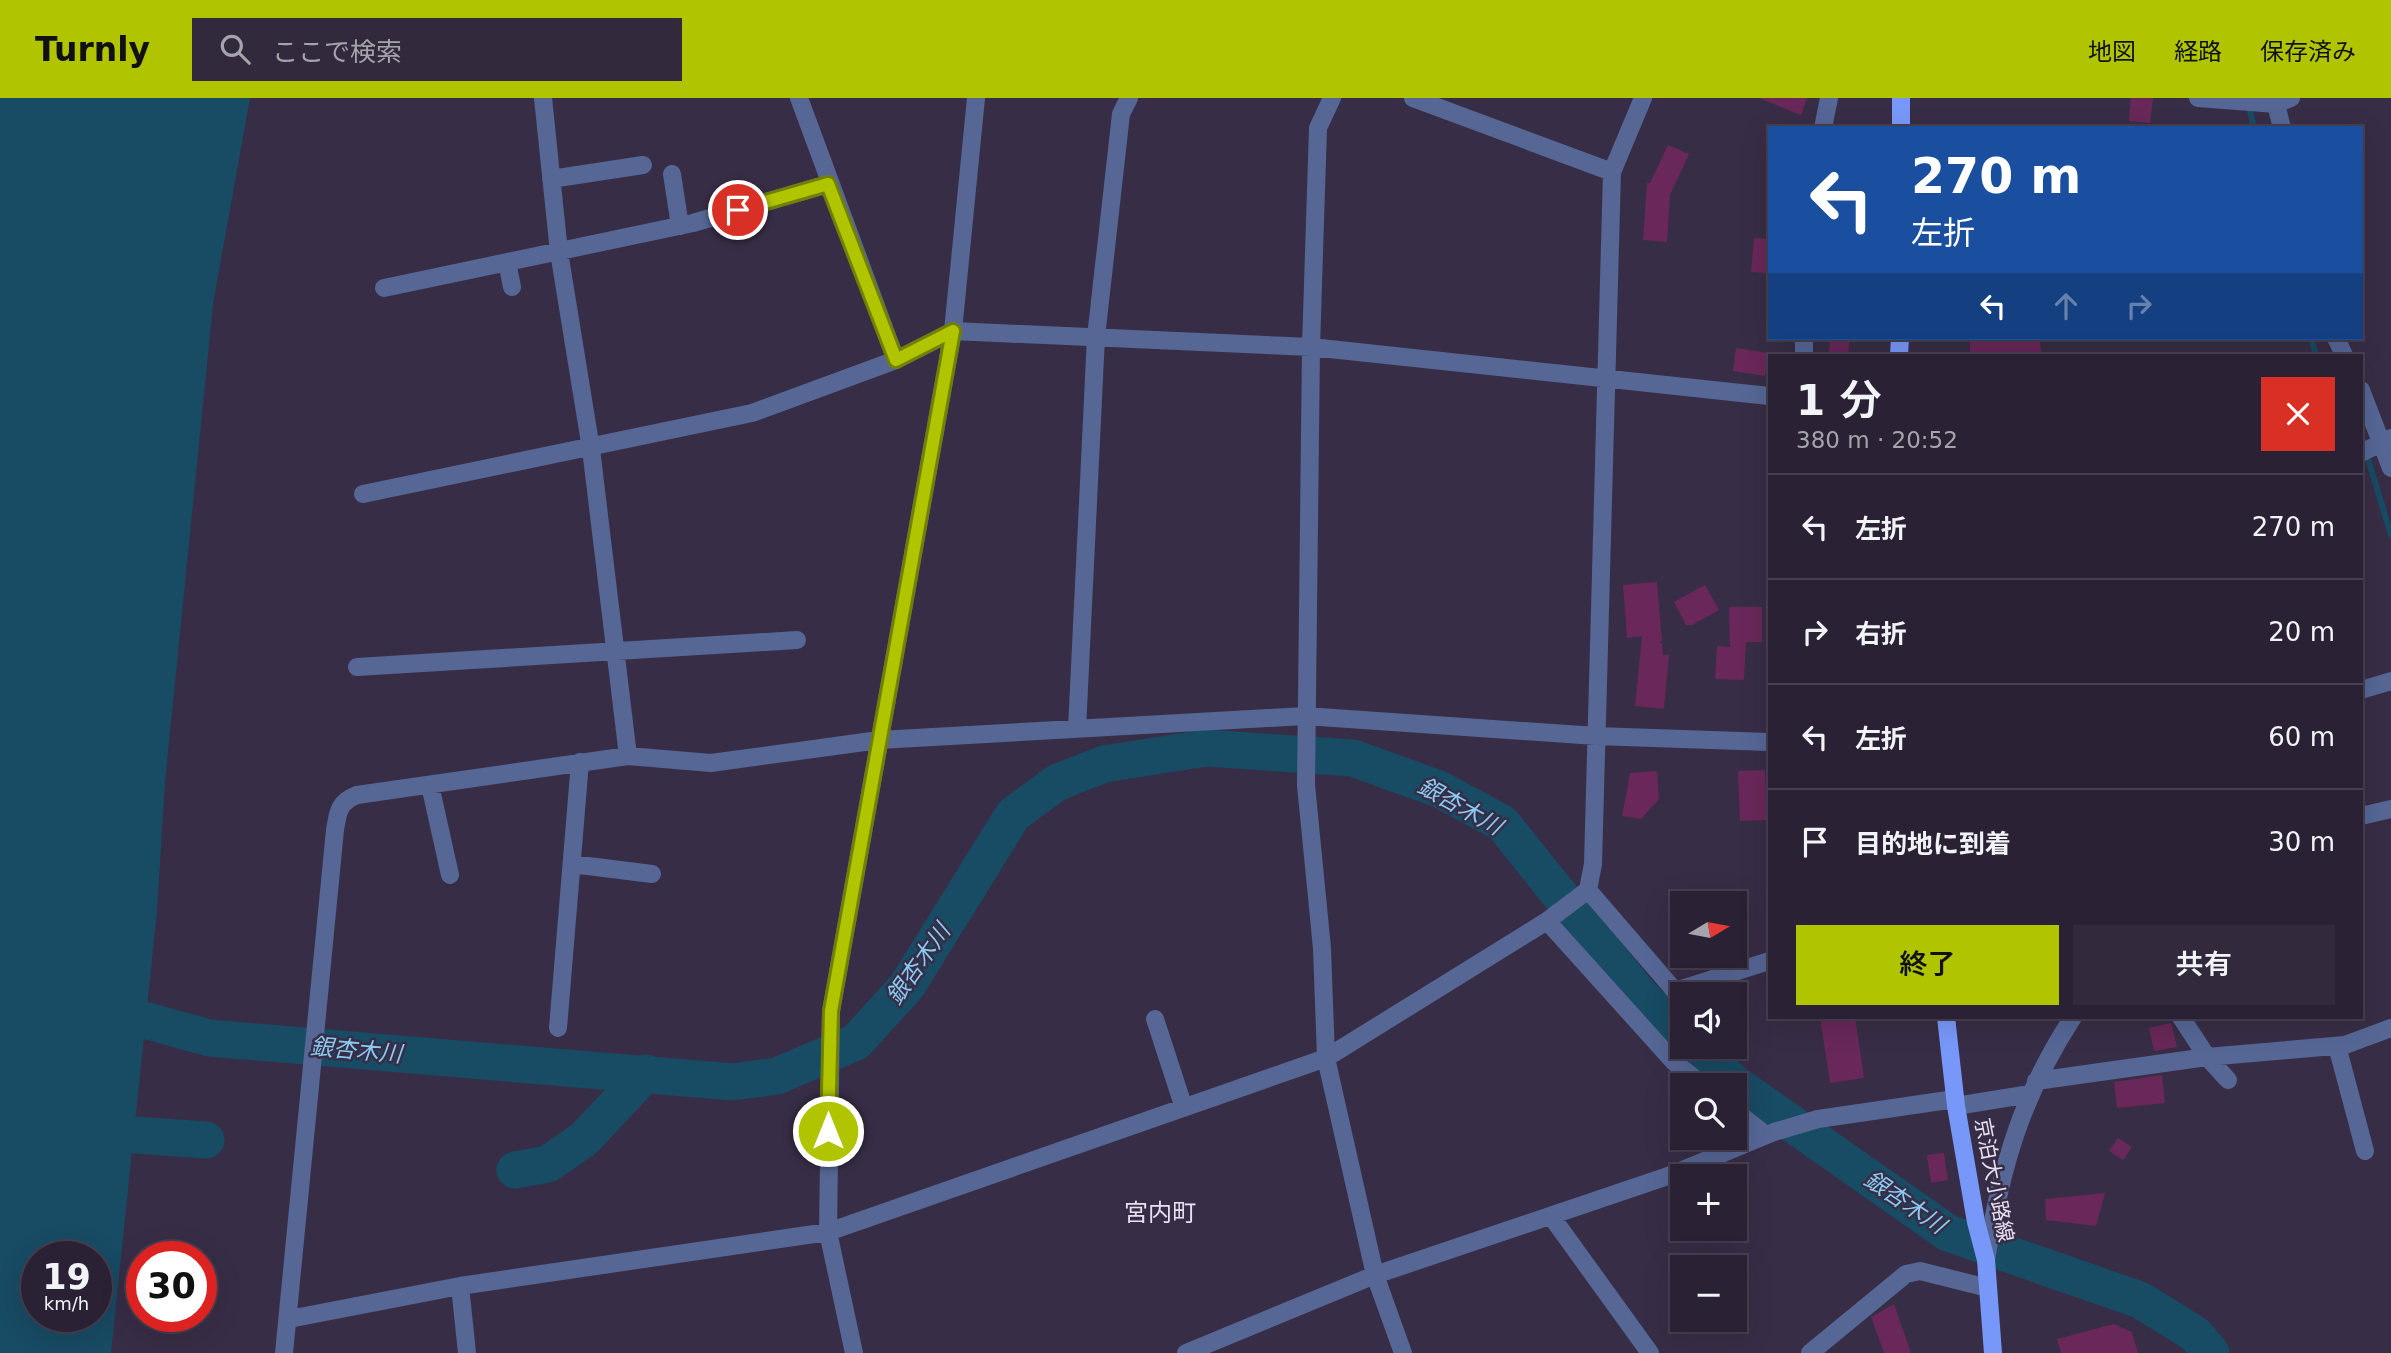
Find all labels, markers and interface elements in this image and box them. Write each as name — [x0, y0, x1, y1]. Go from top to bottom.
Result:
search box — [192, 18, 682, 81]
text: Turnly — [35, 30, 150, 69]
icon: search — [216, 30, 254, 68]
text: ここで検索 — [272, 37, 402, 67]
text: 地図 — [2088, 38, 2136, 66]
text: 経路 — [2174, 38, 2222, 66]
text: 保存済み — [2260, 38, 2356, 66]
text: 270 m — [1911, 148, 2081, 205]
icon: left — [1796, 154, 1887, 245]
pin — [708, 180, 768, 240]
icon: arrive — [719, 191, 757, 229]
text: 左折 — [1911, 214, 1975, 252]
icon: left — [1974, 287, 2012, 325]
icon: ahead — [2047, 287, 2085, 325]
icon: right — [2120, 287, 2158, 325]
text: 1 分 — [1796, 376, 1882, 425]
button: close — [2261, 377, 2335, 451]
text: 380 m · 20:52 — [1796, 427, 1958, 453]
icon: left — [1796, 508, 1834, 546]
text: 270 m — [2252, 512, 2335, 542]
text: 左折 — [1855, 514, 1907, 544]
icon: right — [1796, 613, 1834, 651]
text: 20 m — [2268, 617, 2335, 647]
text: 右折 — [1855, 619, 1907, 649]
icon: left — [1796, 718, 1834, 756]
text: 60 m — [2268, 722, 2335, 752]
text: 左折 — [1855, 724, 1907, 754]
water label: 銀杏木川 — [1413, 772, 1509, 841]
icon: arrive — [1796, 823, 1834, 861]
text: 30 m — [2268, 827, 2335, 857]
text: 目的地に到着 — [1855, 829, 2011, 859]
north arrow — [1670, 891, 1746, 968]
map controls — [1670, 891, 1747, 1332]
water label: 銀杏木川 — [881, 916, 957, 1009]
button: 終了 — [1796, 925, 2059, 1005]
button: 共有 — [2073, 925, 2335, 1005]
button: sound — [1670, 982, 1747, 1059]
water label: 銀杏木川 — [309, 1033, 406, 1067]
button: search — [1670, 1073, 1747, 1150]
position arrow — [791, 1094, 865, 1168]
street label: 京泊大小路線 — [1970, 1116, 2018, 1244]
button: + — [1670, 1164, 1747, 1241]
water label: 銀杏木川 — [1860, 1165, 1953, 1240]
district label: 宮内町 — [1124, 1199, 1196, 1227]
speed limit sign: 30 — [126, 1241, 217, 1332]
button: − — [1670, 1255, 1747, 1332]
text: 19 — [42, 1257, 91, 1297]
text: km/h — [44, 1293, 89, 1314]

